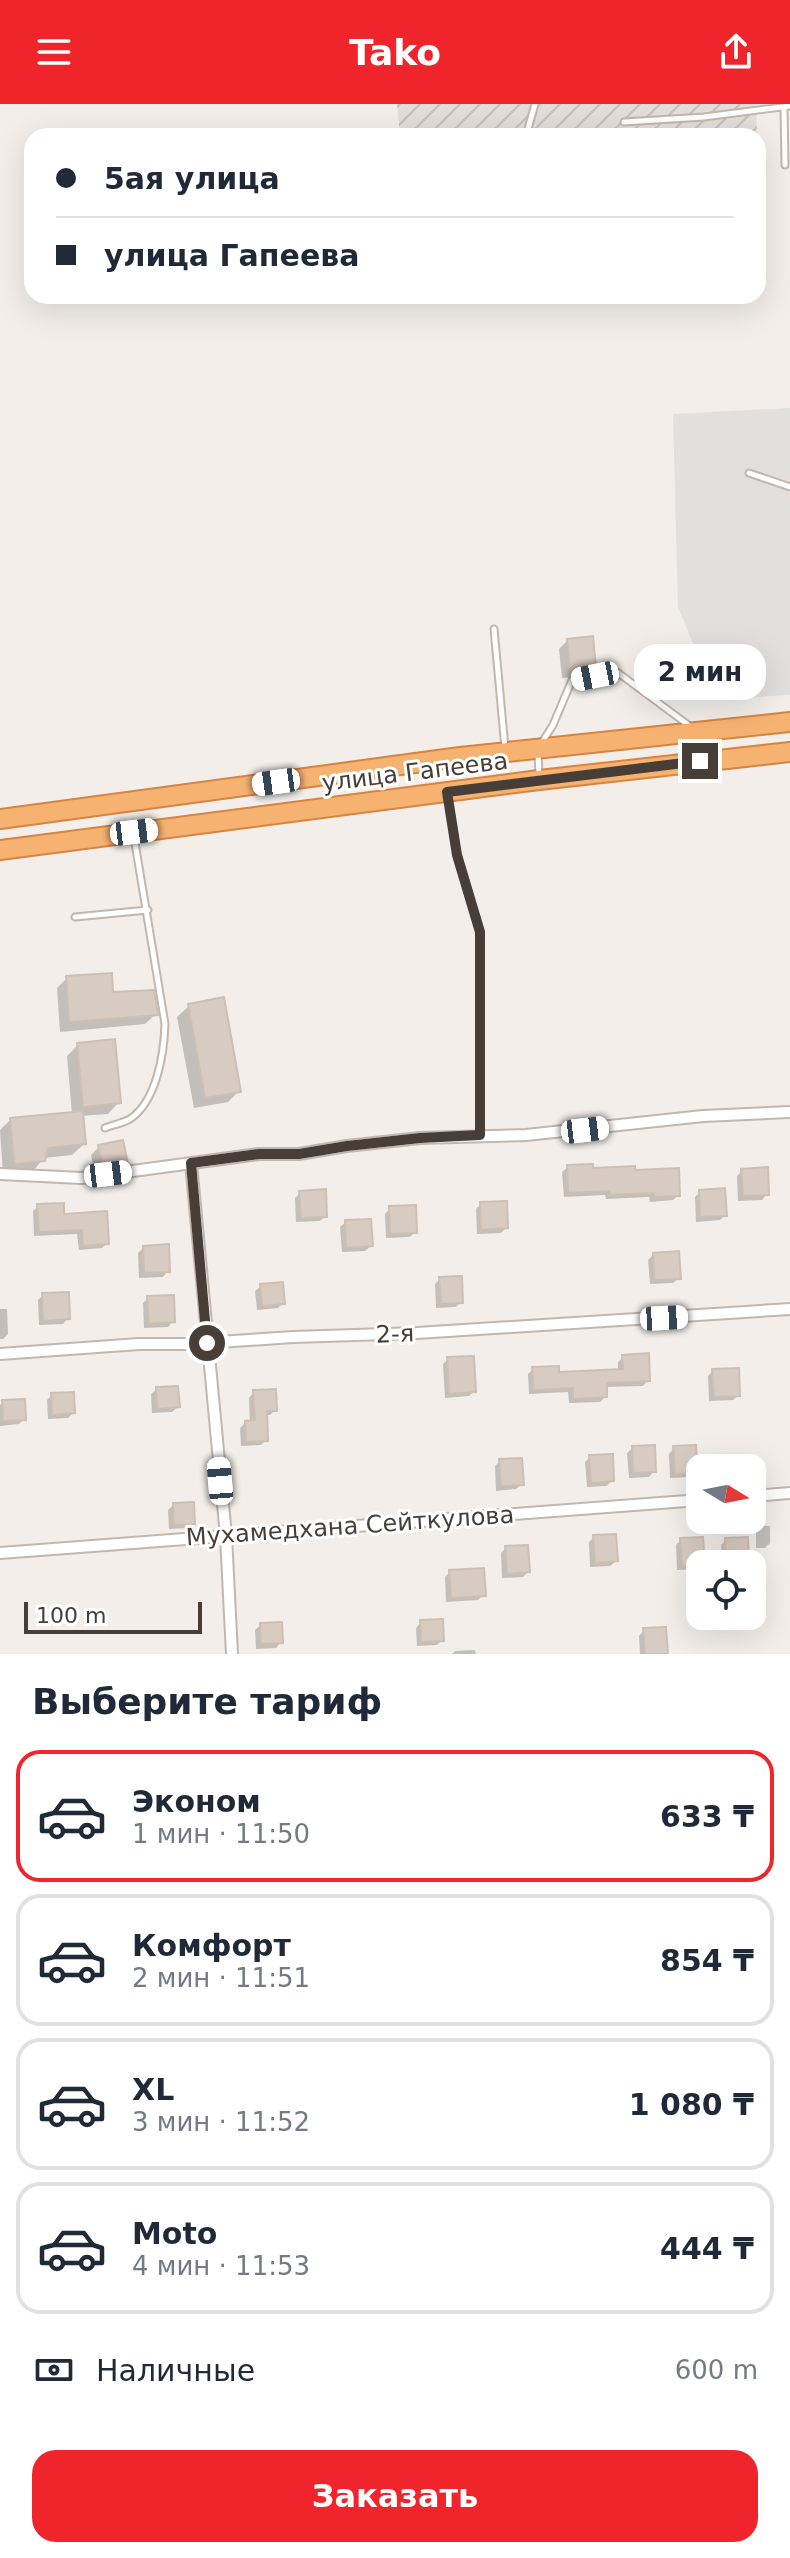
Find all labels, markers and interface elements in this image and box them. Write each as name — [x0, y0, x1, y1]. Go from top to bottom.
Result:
icon: menu — [32, 30, 76, 74]
icon: share — [714, 30, 758, 74]
text: Tako — [349, 32, 441, 73]
text: 5ая улица — [104, 161, 280, 196]
text: улица Гапеева — [104, 238, 359, 273]
callout: 2 мин — [634, 645, 766, 701]
text: 2 мин — [658, 657, 742, 687]
car — [569, 660, 621, 692]
route end — [682, 743, 718, 779]
street label: улица Гапеева — [320, 747, 510, 797]
car — [251, 767, 301, 797]
car — [109, 817, 159, 847]
car — [560, 1115, 610, 1145]
car — [83, 1159, 133, 1189]
car — [639, 1305, 689, 1331]
street label: 2-я — [375, 1319, 415, 1349]
route start — [189, 1325, 225, 1361]
north arrow — [686, 1454, 766, 1534]
map controls — [686, 1454, 766, 1630]
car — [206, 1456, 234, 1506]
street label: Мухамедхана Сейткулова — [185, 1501, 515, 1551]
button: locate — [686, 1550, 766, 1630]
scale bar — [24, 1598, 202, 1634]
text: 100 m — [36, 1603, 106, 1628]
text: Выберите тариф — [32, 1681, 382, 1722]
icon: car — [36, 1780, 108, 1852]
text: Эконом — [132, 1784, 261, 1819]
text: 633 ₸ — [660, 1799, 754, 1834]
text: 1 мин · 11:50 — [132, 1819, 310, 1849]
icon: car — [36, 1924, 108, 1996]
text: Комфорт — [132, 1928, 291, 1963]
text: 854 ₸ — [660, 1943, 754, 1978]
text: 2 мин · 11:51 — [132, 1963, 310, 1993]
icon: car — [36, 2068, 108, 2140]
text: XL — [132, 2072, 174, 2107]
text: 1 080 ₸ — [629, 2087, 754, 2122]
text: 3 мин · 11:52 — [132, 2107, 310, 2137]
icon: car — [36, 2212, 108, 2284]
text: Moto — [132, 2216, 217, 2251]
text: 444 ₸ — [660, 2231, 754, 2266]
text: 4 мин · 11:53 — [132, 2251, 310, 2281]
icon: cash — [32, 2348, 76, 2392]
text: Наличные — [96, 2353, 255, 2388]
text: 600 m — [675, 2355, 758, 2385]
button: Заказать — [32, 2450, 758, 2542]

